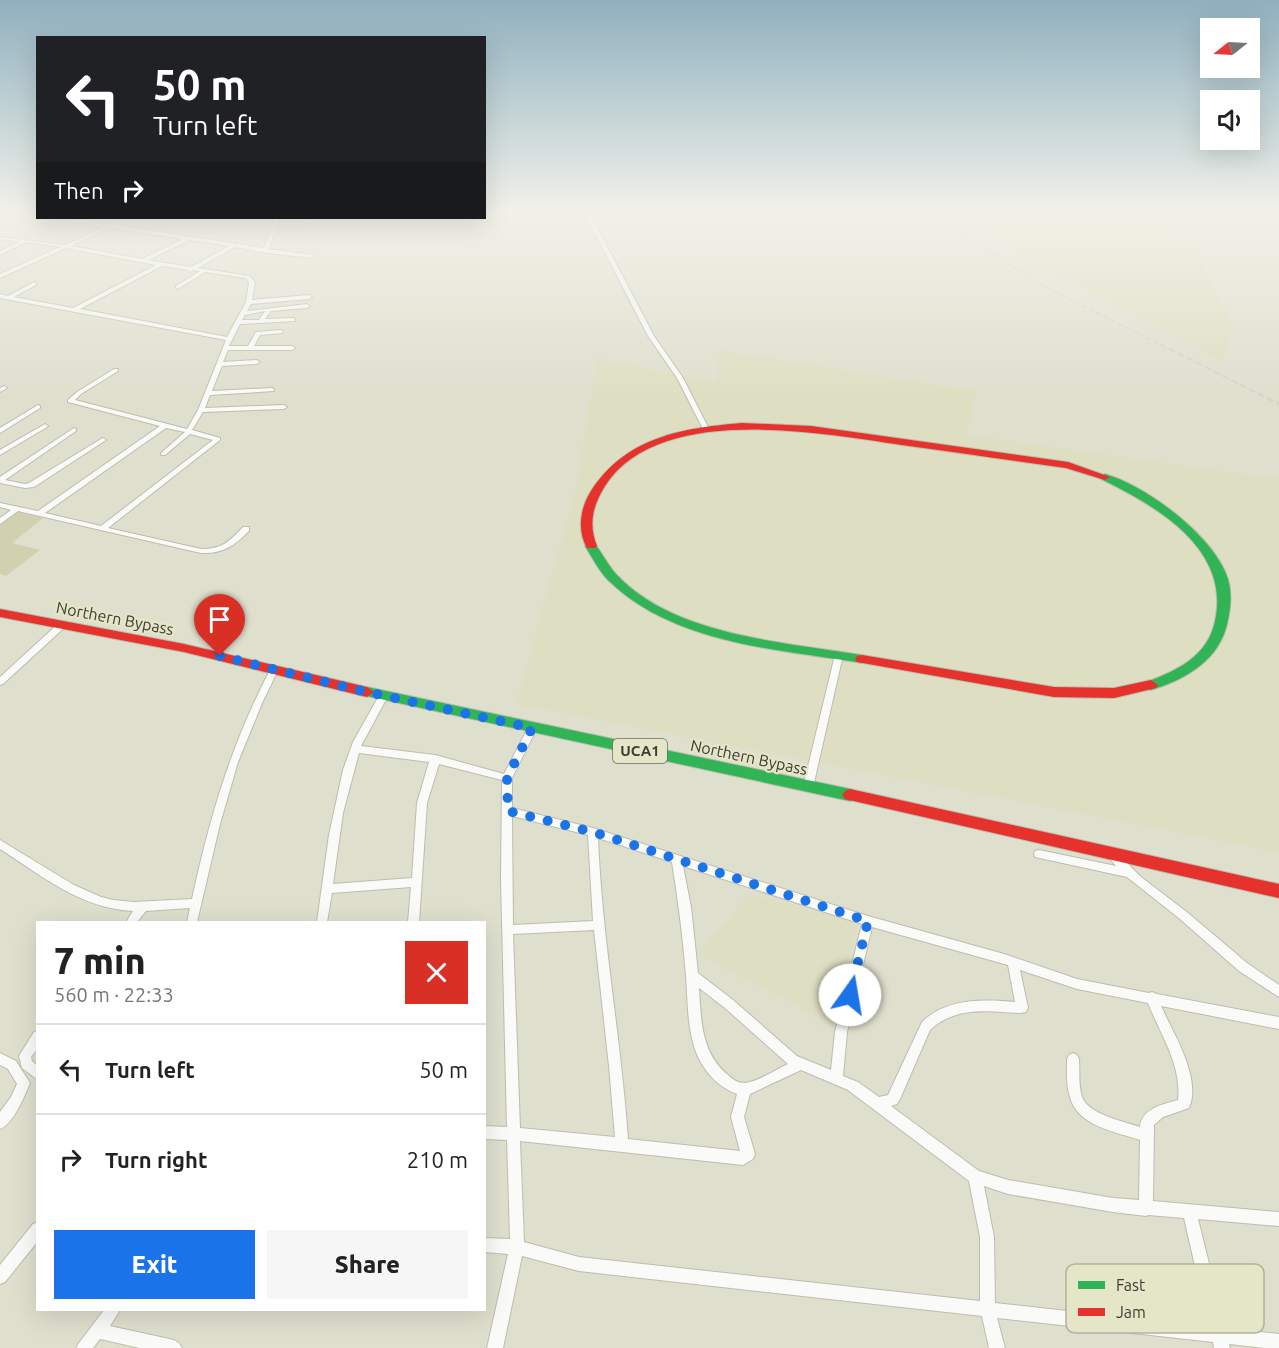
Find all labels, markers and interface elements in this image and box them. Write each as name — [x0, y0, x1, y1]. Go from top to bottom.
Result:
north arrow — [1200, 18, 1260, 78]
map controls — [1200, 18, 1260, 150]
icon: left — [54, 60, 132, 138]
text: 50 m — [153, 61, 247, 108]
button: sound — [1200, 90, 1260, 150]
text: Turn left — [153, 110, 257, 140]
icon: right — [116, 174, 149, 207]
text: Then — [54, 178, 104, 203]
pin — [194, 594, 245, 656]
street label: Northern Bypass — [55, 598, 175, 638]
icon: arrive — [203, 603, 236, 636]
street label: Northern Bypass — [689, 736, 809, 778]
road number: UCA1 — [613, 739, 667, 763]
text: 7 min — [54, 940, 146, 981]
button: close — [405, 941, 468, 1004]
position arrow — [818, 963, 882, 1027]
text: 560 m · 22:33 — [54, 983, 174, 1006]
icon: left — [54, 1053, 87, 1086]
text: Turn left — [105, 1057, 195, 1082]
text: 50 m — [419, 1057, 468, 1082]
icon: right — [54, 1143, 87, 1176]
text: Turn right — [105, 1147, 207, 1172]
text: 210 m — [407, 1147, 468, 1172]
button: Exit — [54, 1230, 255, 1299]
button: Share — [267, 1230, 468, 1299]
legend — [1066, 1264, 1264, 1333]
text: Fast — [1116, 1276, 1146, 1294]
text: Jam — [1116, 1303, 1146, 1321]

